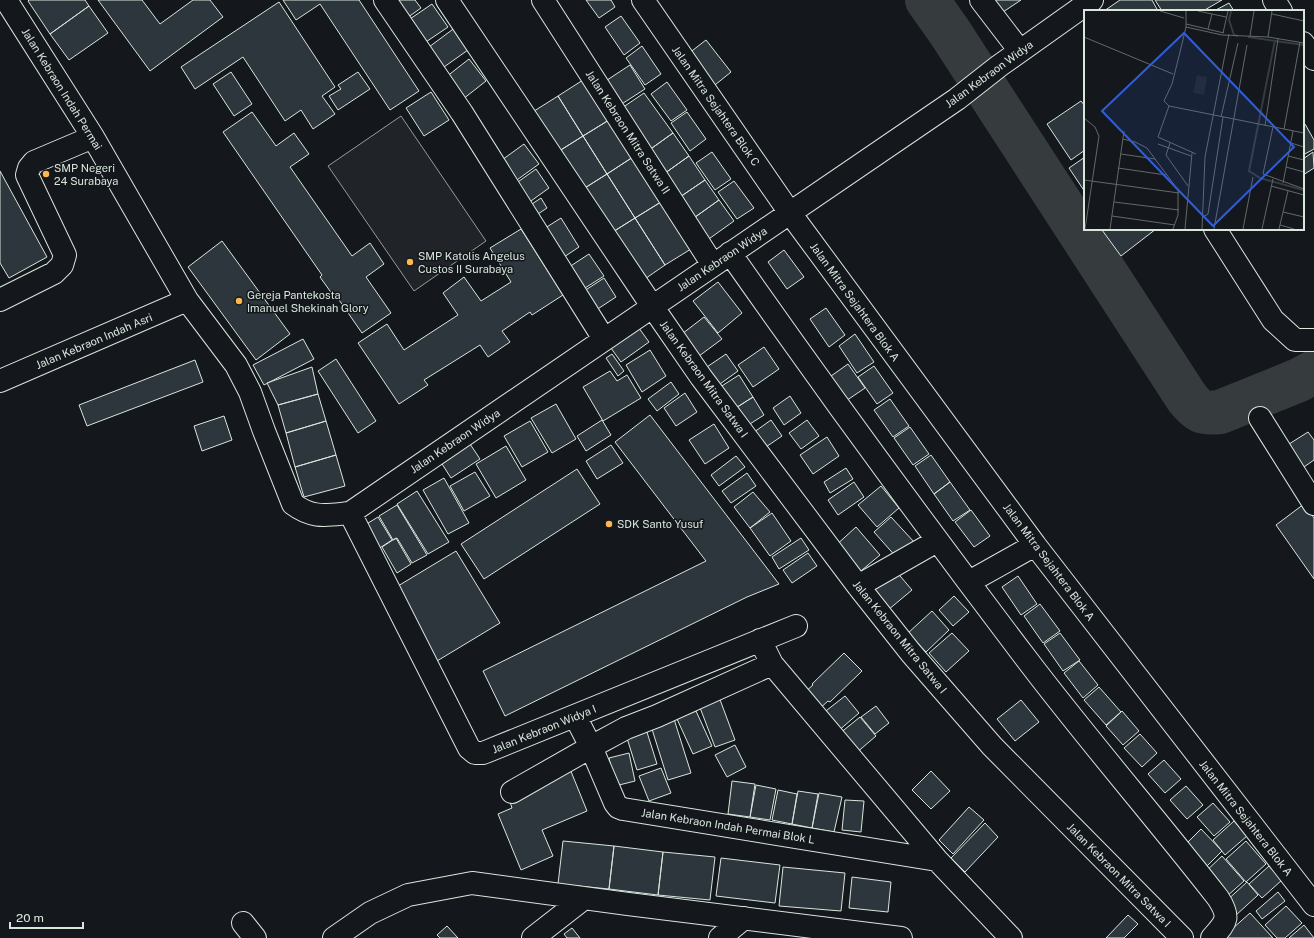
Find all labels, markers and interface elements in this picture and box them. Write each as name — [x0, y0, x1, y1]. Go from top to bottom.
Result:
inset map — [1084, 10, 1304, 230]
street label: Jalan Kebraon Indah Permai — [20, 26, 104, 152]
street label: Jalan Kebraon Widya — [943, 38, 1035, 110]
street label: Jalan Mitra Sejahtera Blok C — [670, 44, 762, 168]
street label: Jalan Kebraon Mitra Satwa II — [584, 68, 672, 196]
place label: SMP Negeri 24 Surabaya — [54, 162, 118, 187]
marker: SMP Negeri 24 Surabaya — [41, 169, 51, 179]
street label: Jalan Kebraon Widya — [675, 225, 769, 293]
street label: Jalan Mitra Sejahtera Blok A — [808, 240, 902, 364]
place label: SMP Katolis Angelus Custos II Surabaya — [418, 250, 525, 275]
marker: SMP Katolis Angelus Custos II Surabaya — [405, 257, 415, 267]
place label: Gereja Pantekosta Imanuel Shekinah Glory — [247, 289, 369, 314]
marker: Gereja Pantekosta Imanuel Shekinah Glory — [234, 296, 244, 306]
street label: Jalan Kebraon Indah Asri — [34, 311, 154, 371]
street label: Jalan Kebraon Mitra Satwa I — [658, 318, 750, 440]
street label: Jalan Kebraon Widya — [408, 407, 502, 475]
street label: Jalan Mitra Sejahtera Blok A — [1001, 501, 1097, 623]
place label: SDK Santo Yusuf — [617, 518, 704, 530]
marker: SDK Santo Yusuf — [604, 519, 614, 529]
street label: Jalan Kebraon Mitra Satwa I — [851, 578, 949, 696]
street label: Jalan Kebraon Widya I — [490, 703, 598, 755]
street label: Jalan Mitra Sejahtera Blok A — [1197, 758, 1295, 878]
street label: Jalan Kebraon Indah Permai Blok L — [640, 806, 816, 846]
street label: Jalan Kebraon Mitra Satwa I — [1065, 821, 1173, 929]
scale bar — [10, 904, 83, 930]
text: 20 m — [16, 911, 44, 925]

